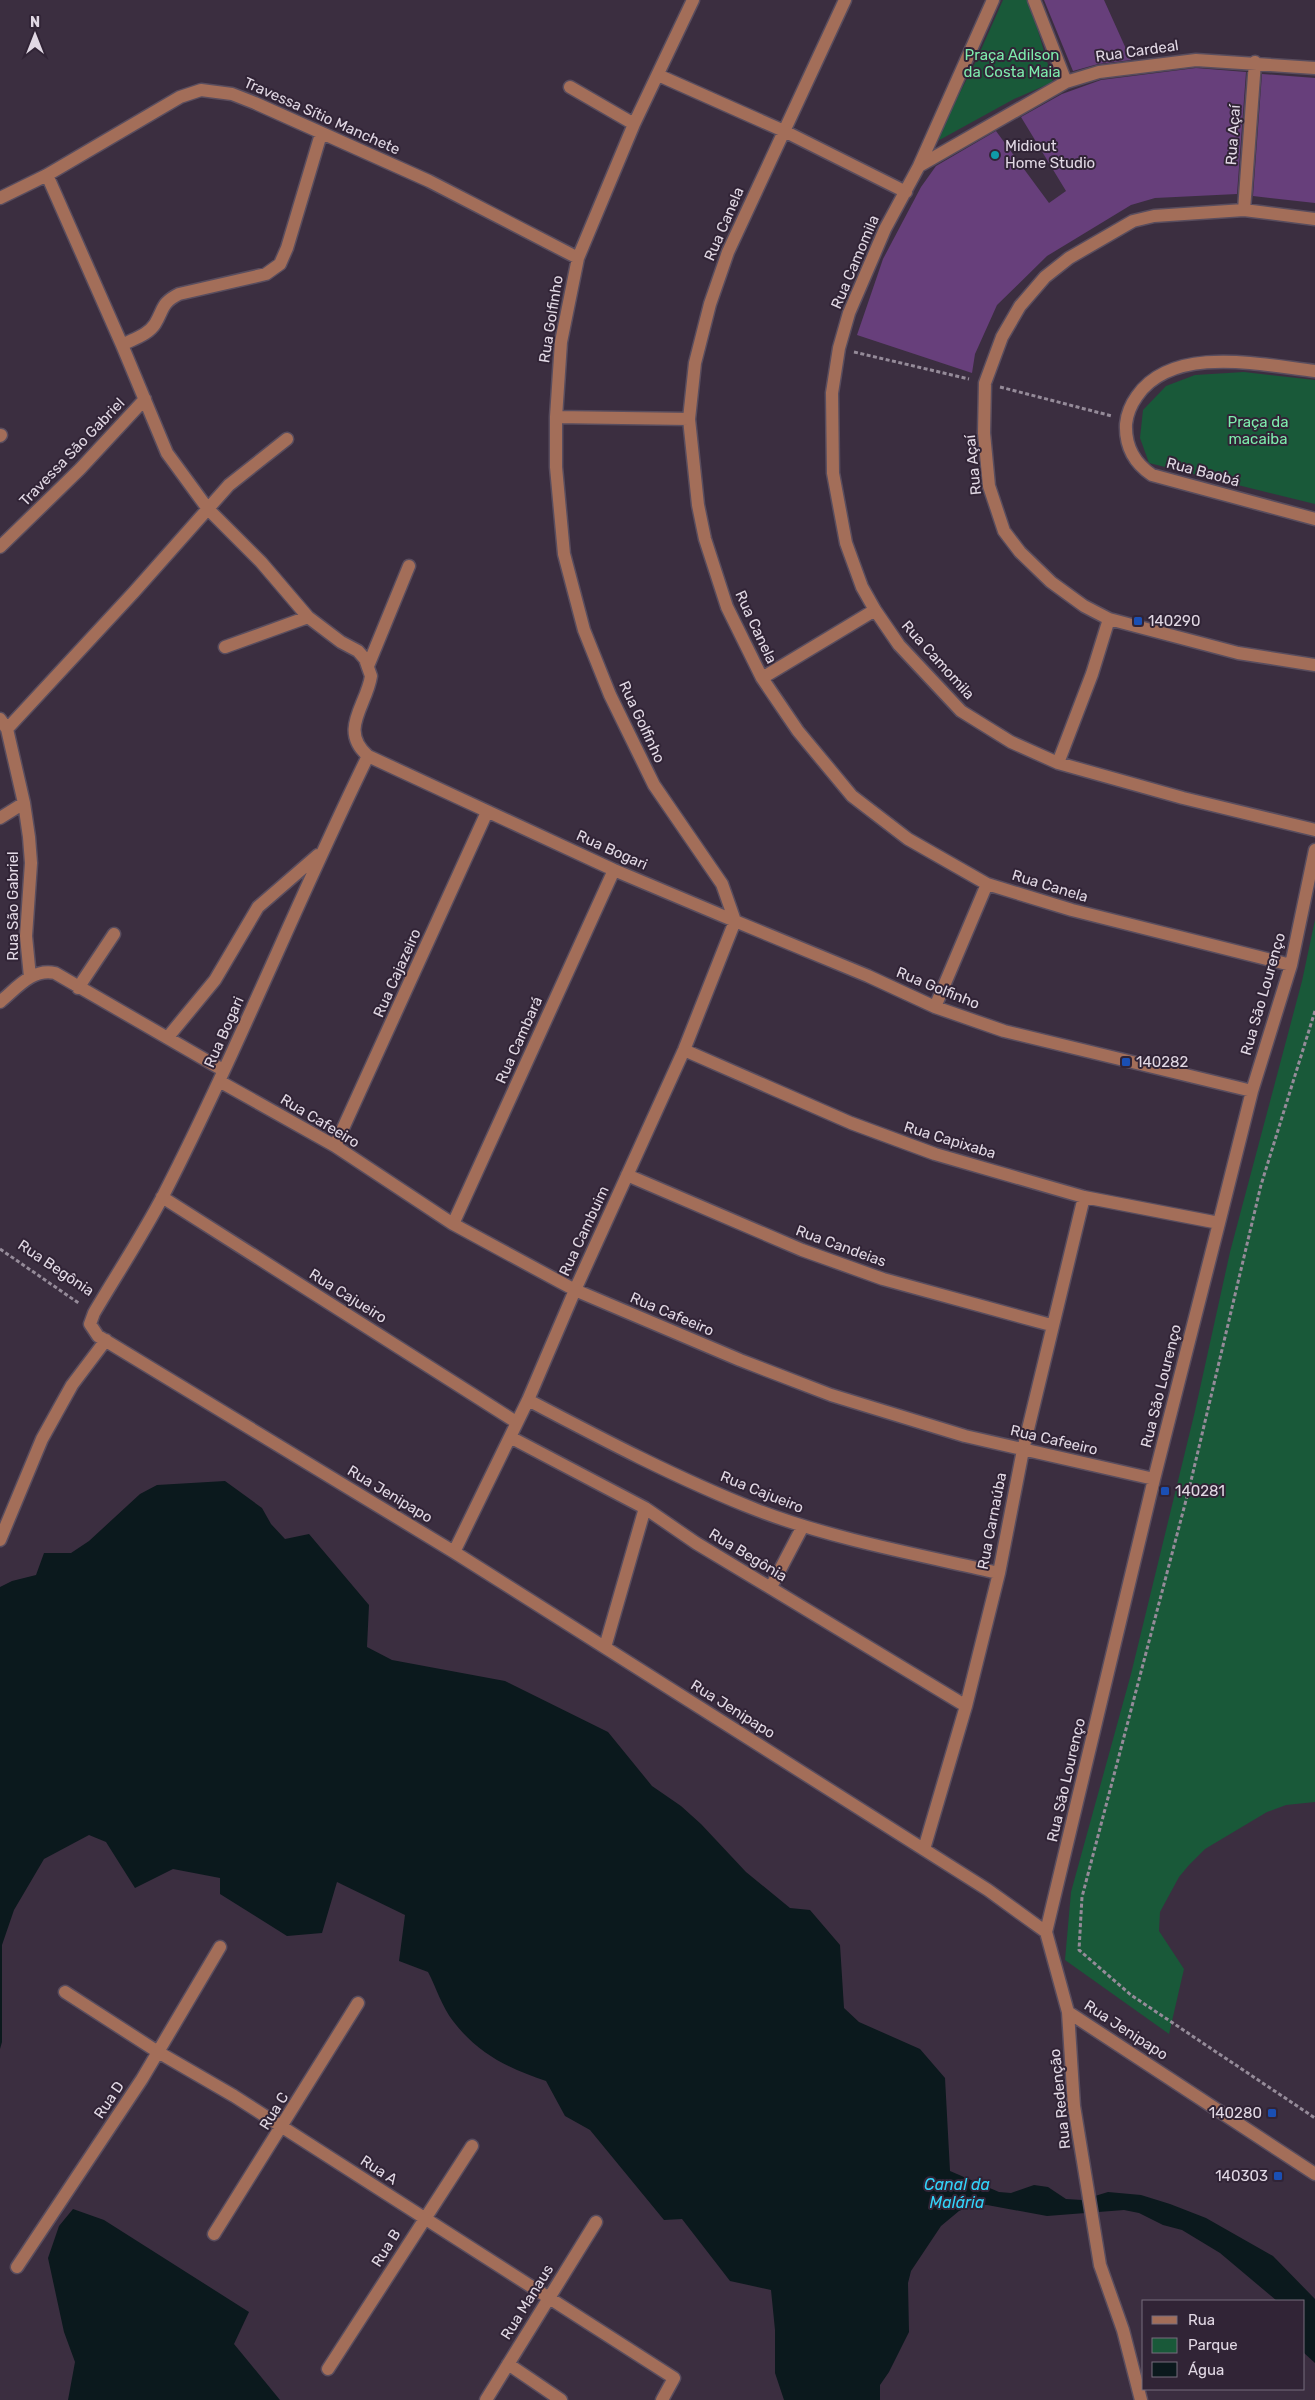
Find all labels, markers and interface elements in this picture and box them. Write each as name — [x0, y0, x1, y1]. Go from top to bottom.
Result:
north arrow — [10, 10, 60, 60]
text: N — [30, 14, 40, 31]
street label: Rua Cardeal — [1094, 36, 1180, 66]
park label: Praça Adilson da Costa Maia — [963, 46, 1061, 81]
street label: Travessa Sítio Manchete — [241, 73, 403, 159]
street label: Rua Açaí — [1222, 103, 1244, 166]
place label: Midiout Home Studio — [1005, 137, 1095, 172]
marker: Midiout Home Studio — [989, 149, 1001, 161]
street label: Rua Canela — [700, 184, 748, 264]
street label: Rua Camomila — [827, 212, 883, 312]
street label: Rua Golfinho — [535, 274, 567, 364]
street label: Travessa São Gabriel — [16, 394, 128, 510]
park label: Praça da macaiba — [1228, 413, 1288, 448]
street label: Rua Açaí — [961, 433, 985, 496]
street label: Rua Baobá — [1164, 454, 1242, 490]
street label: Rua Canela — [731, 588, 781, 666]
place label: 140290 — [1148, 612, 1201, 630]
marker: 140290 — [1132, 615, 1144, 627]
street label: Rua Camomila — [898, 617, 978, 703]
street label: Rua Golfinho — [615, 678, 669, 766]
street label: Rua Bogari — [574, 826, 650, 874]
street label: Rua São Gabriel — [4, 851, 22, 961]
street label: Rua Canela — [1010, 866, 1090, 906]
street label: Rua Cajazeiro — [369, 926, 425, 1020]
street label: Rua São Lourenço — [1237, 931, 1289, 1057]
street label: Rua Golfinho — [894, 963, 982, 1013]
street label: Rua Bogari — [200, 994, 248, 1070]
street label: Rua Cambará — [492, 994, 546, 1086]
place label: 140282 — [1136, 1053, 1189, 1071]
marker: 140282 — [1120, 1056, 1132, 1068]
street label: Rua Cafeeiro — [277, 1090, 363, 1152]
street label: Rua Capixaba — [902, 1117, 998, 1163]
street label: Rua Cambuim — [555, 1183, 613, 1279]
street label: Rua Candeias — [793, 1221, 889, 1271]
street label: Rua Begônia — [15, 1236, 97, 1300]
street label: Rua Cajueiro — [306, 1265, 390, 1327]
street label: Rua Cafeeiro — [627, 1288, 717, 1340]
street label: Rua São Lourenço — [1137, 1322, 1185, 1450]
street label: Rua Cafeeiro — [1009, 1421, 1099, 1459]
street label: Rua Jenipapo — [344, 1462, 436, 1526]
street label: Rua Cajueiro — [718, 1467, 806, 1517]
street label: Rua Carnaúba — [974, 1471, 1010, 1571]
place label: 140281 — [1175, 1482, 1225, 1500]
marker: 140281 — [1159, 1485, 1171, 1497]
street label: Rua Begônia — [706, 1525, 790, 1585]
street label: Rua Jenipapo — [687, 1676, 779, 1742]
street label: Rua São Lourenço — [1043, 1716, 1089, 1844]
street label: Rua Jenipapo — [1081, 1996, 1171, 2064]
street label: Rua Redenção — [1046, 2048, 1074, 2150]
street label: Rua D — [90, 2078, 128, 2122]
street label: Rua C — [256, 2089, 292, 2133]
place label: 140280 — [1209, 2104, 1262, 2122]
marker: 140280 — [1266, 2107, 1278, 2119]
street label: Rua A — [357, 2151, 401, 2189]
place label: 140303 — [1215, 2167, 1268, 2185]
marker: 140303 — [1272, 2170, 1284, 2182]
water label: Canal da Malária — [924, 2175, 990, 2212]
street label: Rua B — [368, 2226, 404, 2270]
street label: Rua Manaus — [497, 2261, 557, 2343]
legend — [1142, 2300, 1305, 2390]
text: Rua — [1188, 2311, 1215, 2329]
text: Parque — [1188, 2336, 1238, 2354]
text: Água — [1188, 2361, 1224, 2379]

